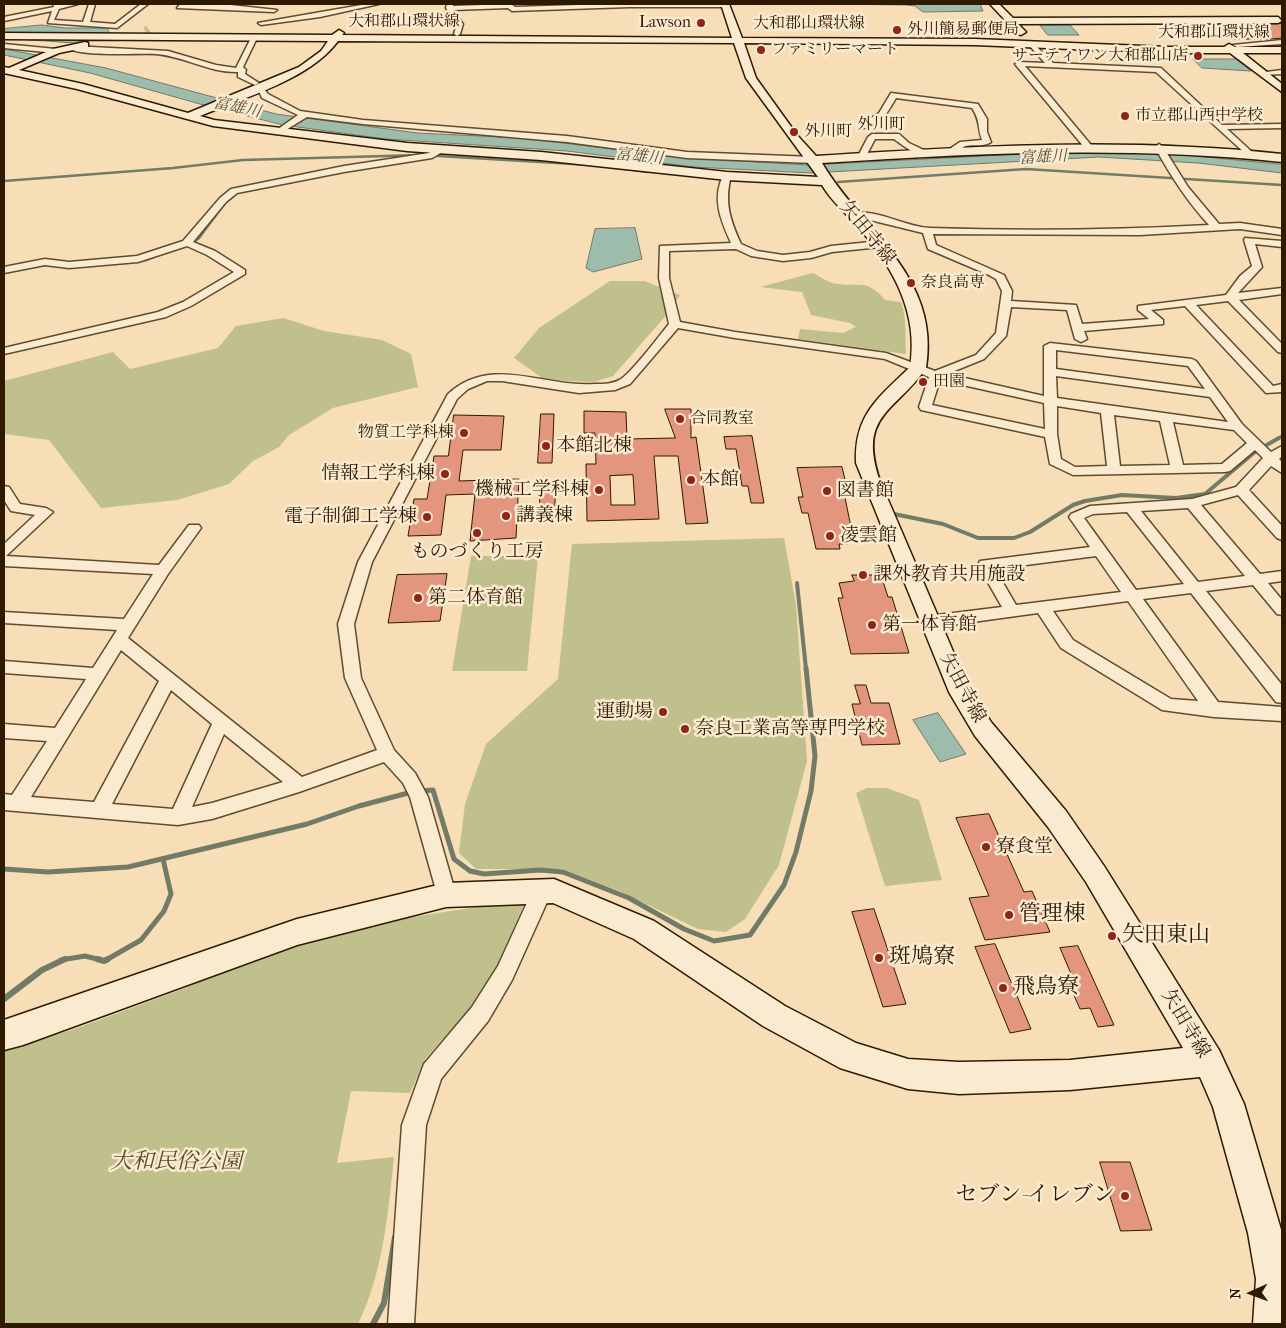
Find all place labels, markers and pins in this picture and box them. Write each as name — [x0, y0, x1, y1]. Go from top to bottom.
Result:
place label: Lawson — [639, 13, 691, 33]
marker: Lawson — [695, 17, 707, 29]
place label: 外川簡易郵便局 — [907, 20, 1019, 40]
marker: 外川簡易郵便局 — [891, 24, 903, 36]
place label: ファミリーマート — [771, 40, 899, 60]
marker: ファミリーマート — [755, 44, 767, 56]
place label: サーティワン大和郡山店 — [1012, 46, 1188, 66]
marker: サーティワン大和郡山店 — [1192, 50, 1204, 62]
place label: 市立郡山西中学校 — [1135, 106, 1263, 126]
marker: 市立郡山西中学校 — [1119, 110, 1131, 122]
place label: 外川町 — [804, 122, 852, 142]
marker: 外川町 — [788, 126, 800, 138]
place label: 奈良高専 — [921, 273, 985, 293]
marker: 奈良高専 — [905, 277, 917, 289]
place label: 田園 — [933, 372, 965, 392]
marker: 田園 — [917, 376, 929, 388]
place label: 合同教室 — [690, 409, 754, 429]
marker: 合同教室 — [674, 413, 686, 425]
place label: 物質工学科棟 — [358, 423, 454, 443]
marker: 物質工学科棟 — [458, 427, 470, 439]
place label: 本館北棟 — [556, 435, 632, 457]
marker: 本館北棟 — [540, 440, 552, 452]
place label: 情報工学科棟 — [321, 463, 435, 485]
marker: 情報工学科棟 — [439, 468, 451, 480]
place label: 本館 — [701, 469, 739, 491]
marker: 本館 — [685, 474, 697, 486]
place label: 機械工学科棟 — [475, 479, 589, 501]
place label: 図書館 — [837, 480, 894, 502]
marker: 機械工学科棟 — [593, 484, 605, 496]
marker: 図書館 — [821, 485, 833, 497]
place label: 講義棟 — [516, 505, 573, 527]
place label: 電子制御工学棟 — [284, 506, 417, 528]
marker: 講義棟 — [500, 510, 512, 522]
marker: 電子制御工学棟 — [421, 511, 433, 523]
place label: 凌雲館 — [840, 525, 897, 547]
marker: ものづくり工房 — [471, 527, 483, 539]
marker: 凌雲館 — [824, 530, 836, 542]
place label: ものづくり工房 — [411, 541, 543, 563]
place label: 課外教育共用施設 — [873, 564, 1025, 586]
marker: 課外教育共用施設 — [857, 569, 869, 581]
place label: 第二体育館 — [428, 587, 523, 609]
marker: 第二体育館 — [412, 592, 424, 604]
place label: 第一体育館 — [882, 614, 977, 636]
marker: 第一体育館 — [866, 619, 878, 631]
place label: 運動場 — [596, 701, 653, 723]
marker: 運動場 — [657, 706, 669, 718]
place label: 奈良工業高等専門学校 — [695, 718, 885, 740]
marker: 奈良工業高等専門学校 — [679, 723, 691, 735]
place label: 寮食堂 — [996, 836, 1053, 858]
marker: 寮食堂 — [980, 841, 992, 853]
place label: 管理棟 — [1019, 902, 1085, 928]
marker: 管理棟 — [1003, 909, 1015, 921]
place label: 矢田東山 — [1122, 923, 1210, 949]
marker: 矢田東山 — [1106, 930, 1118, 942]
place label: 斑鳩寮 — [889, 945, 955, 971]
marker: 斑鳩寮 — [873, 952, 885, 964]
place label: 飛鳥寮 — [1013, 975, 1079, 1001]
marker: 飛鳥寮 — [997, 982, 1009, 994]
place label: セブン-イレブン — [955, 1183, 1115, 1209]
marker: セブン-イレブン — [1119, 1190, 1131, 1202]

